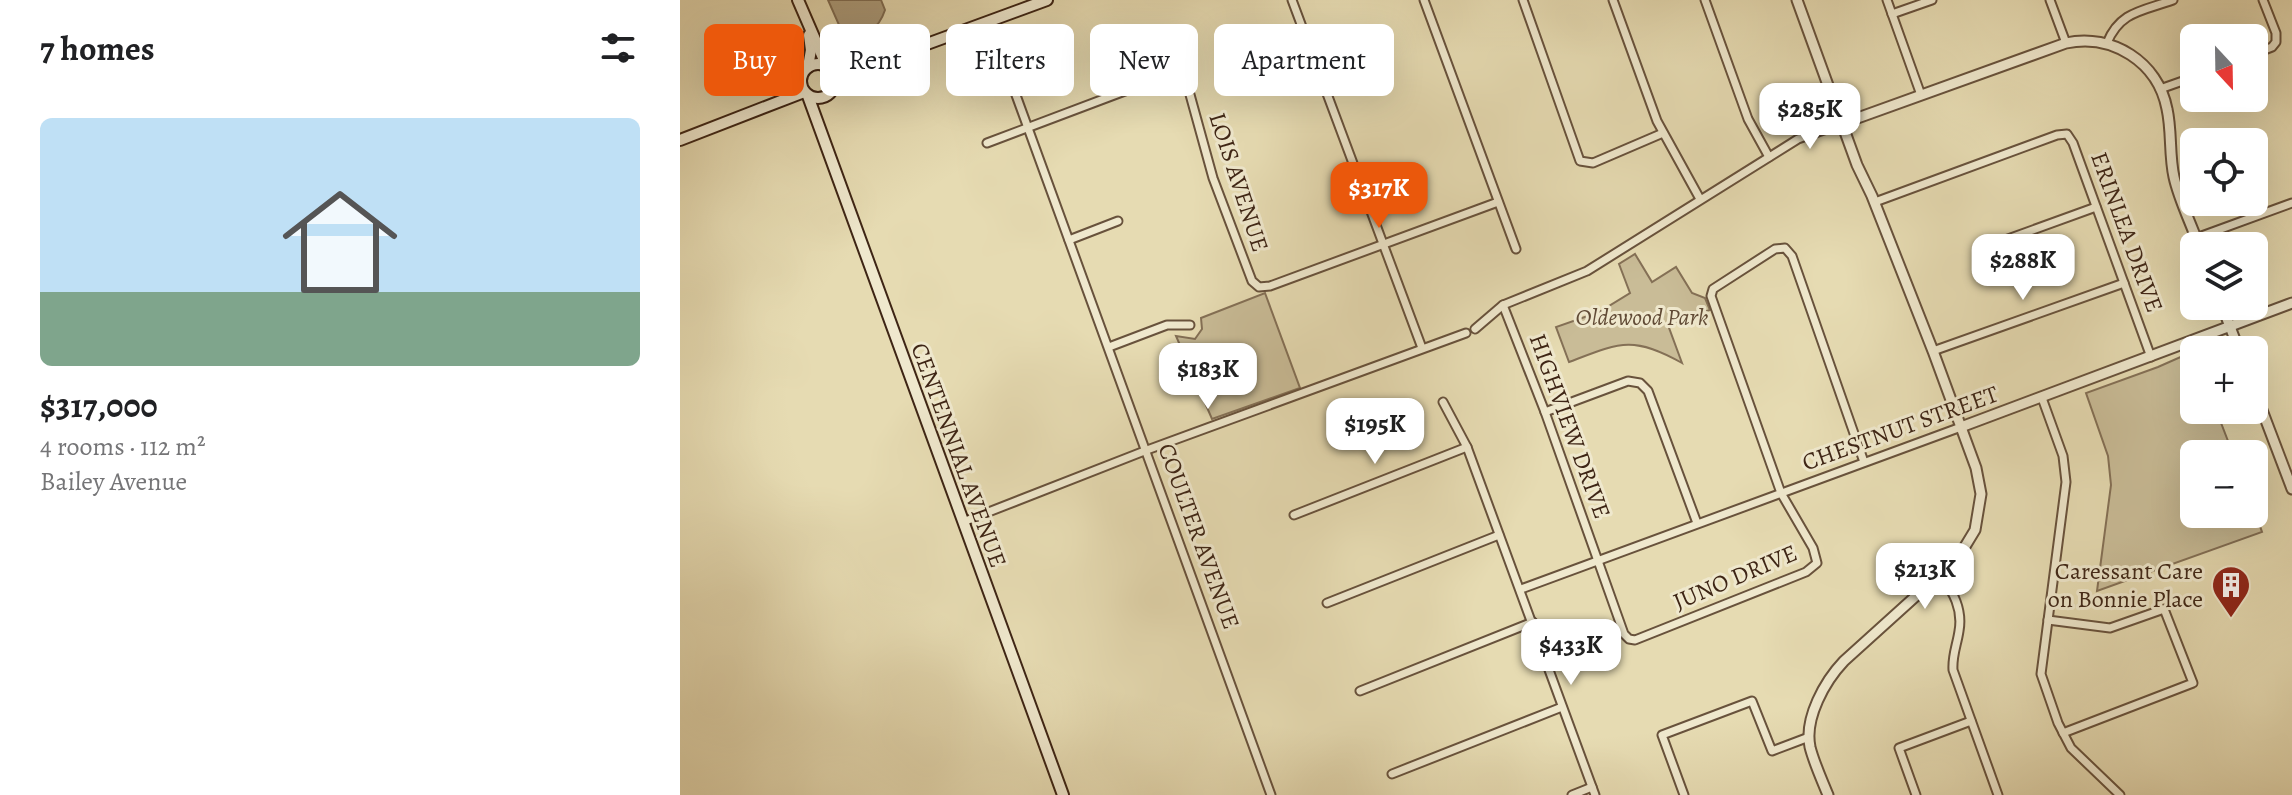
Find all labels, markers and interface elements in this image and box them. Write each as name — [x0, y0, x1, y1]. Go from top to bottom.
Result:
chip: Buy — [704, 24, 804, 96]
chip: Rent — [820, 24, 930, 96]
chip: Filters — [946, 24, 1074, 96]
chip: New — [1090, 24, 1198, 96]
chip: Apartment — [1214, 24, 1394, 96]
north arrow — [2180, 24, 2268, 112]
map controls — [2180, 24, 2268, 528]
text: 7 homes — [40, 25, 155, 72]
icon: filters — [596, 26, 640, 70]
pin: $285K — [1754, 83, 1866, 151]
text: $285K — [1777, 91, 1843, 126]
street label: LOIS AVENUE — [1201, 108, 1277, 256]
button: locate — [2180, 128, 2268, 216]
street label: ERINLEA DRIVE — [2083, 147, 2171, 317]
pin: $317K — [1323, 162, 1435, 230]
icon: home — [268, 170, 412, 314]
text: $317K — [1349, 170, 1409, 205]
button: layers — [2180, 232, 2268, 320]
pin: $288K — [1967, 234, 2079, 302]
text: $288K — [1990, 242, 2056, 277]
park label: Oldewood Park — [1575, 301, 1709, 333]
street label: HIGHVIEW DRIVE — [1522, 329, 1618, 523]
button: + — [2180, 336, 2268, 424]
street label: CENTENNIAL AVENUE — [903, 338, 1015, 572]
pin: $183K — [1152, 343, 1264, 411]
text: $183K — [1177, 351, 1239, 386]
street label: CHESTNUT STREET — [1797, 378, 2003, 478]
text: $317,000 — [40, 382, 158, 429]
pin: $195K — [1319, 398, 1431, 466]
text: $195K — [1344, 406, 1406, 441]
text: 4 rooms · 112 m² — [40, 429, 206, 464]
street label: COULTER AVENUE — [1151, 439, 1247, 633]
button: − — [2180, 440, 2268, 528]
text: Bailey Avenue — [40, 464, 187, 499]
street label: JUNO DRIVE — [1668, 537, 1802, 617]
pin: $213K — [1869, 543, 1981, 611]
text: $213K — [1894, 551, 1956, 586]
place label: Caressant Care on Bonnie Place — [2048, 555, 2203, 615]
building icon: Caressant Care on Bonnie Place — [2210, 564, 2252, 619]
pin: $433K — [1515, 619, 1627, 687]
text: $433K — [1539, 627, 1603, 662]

